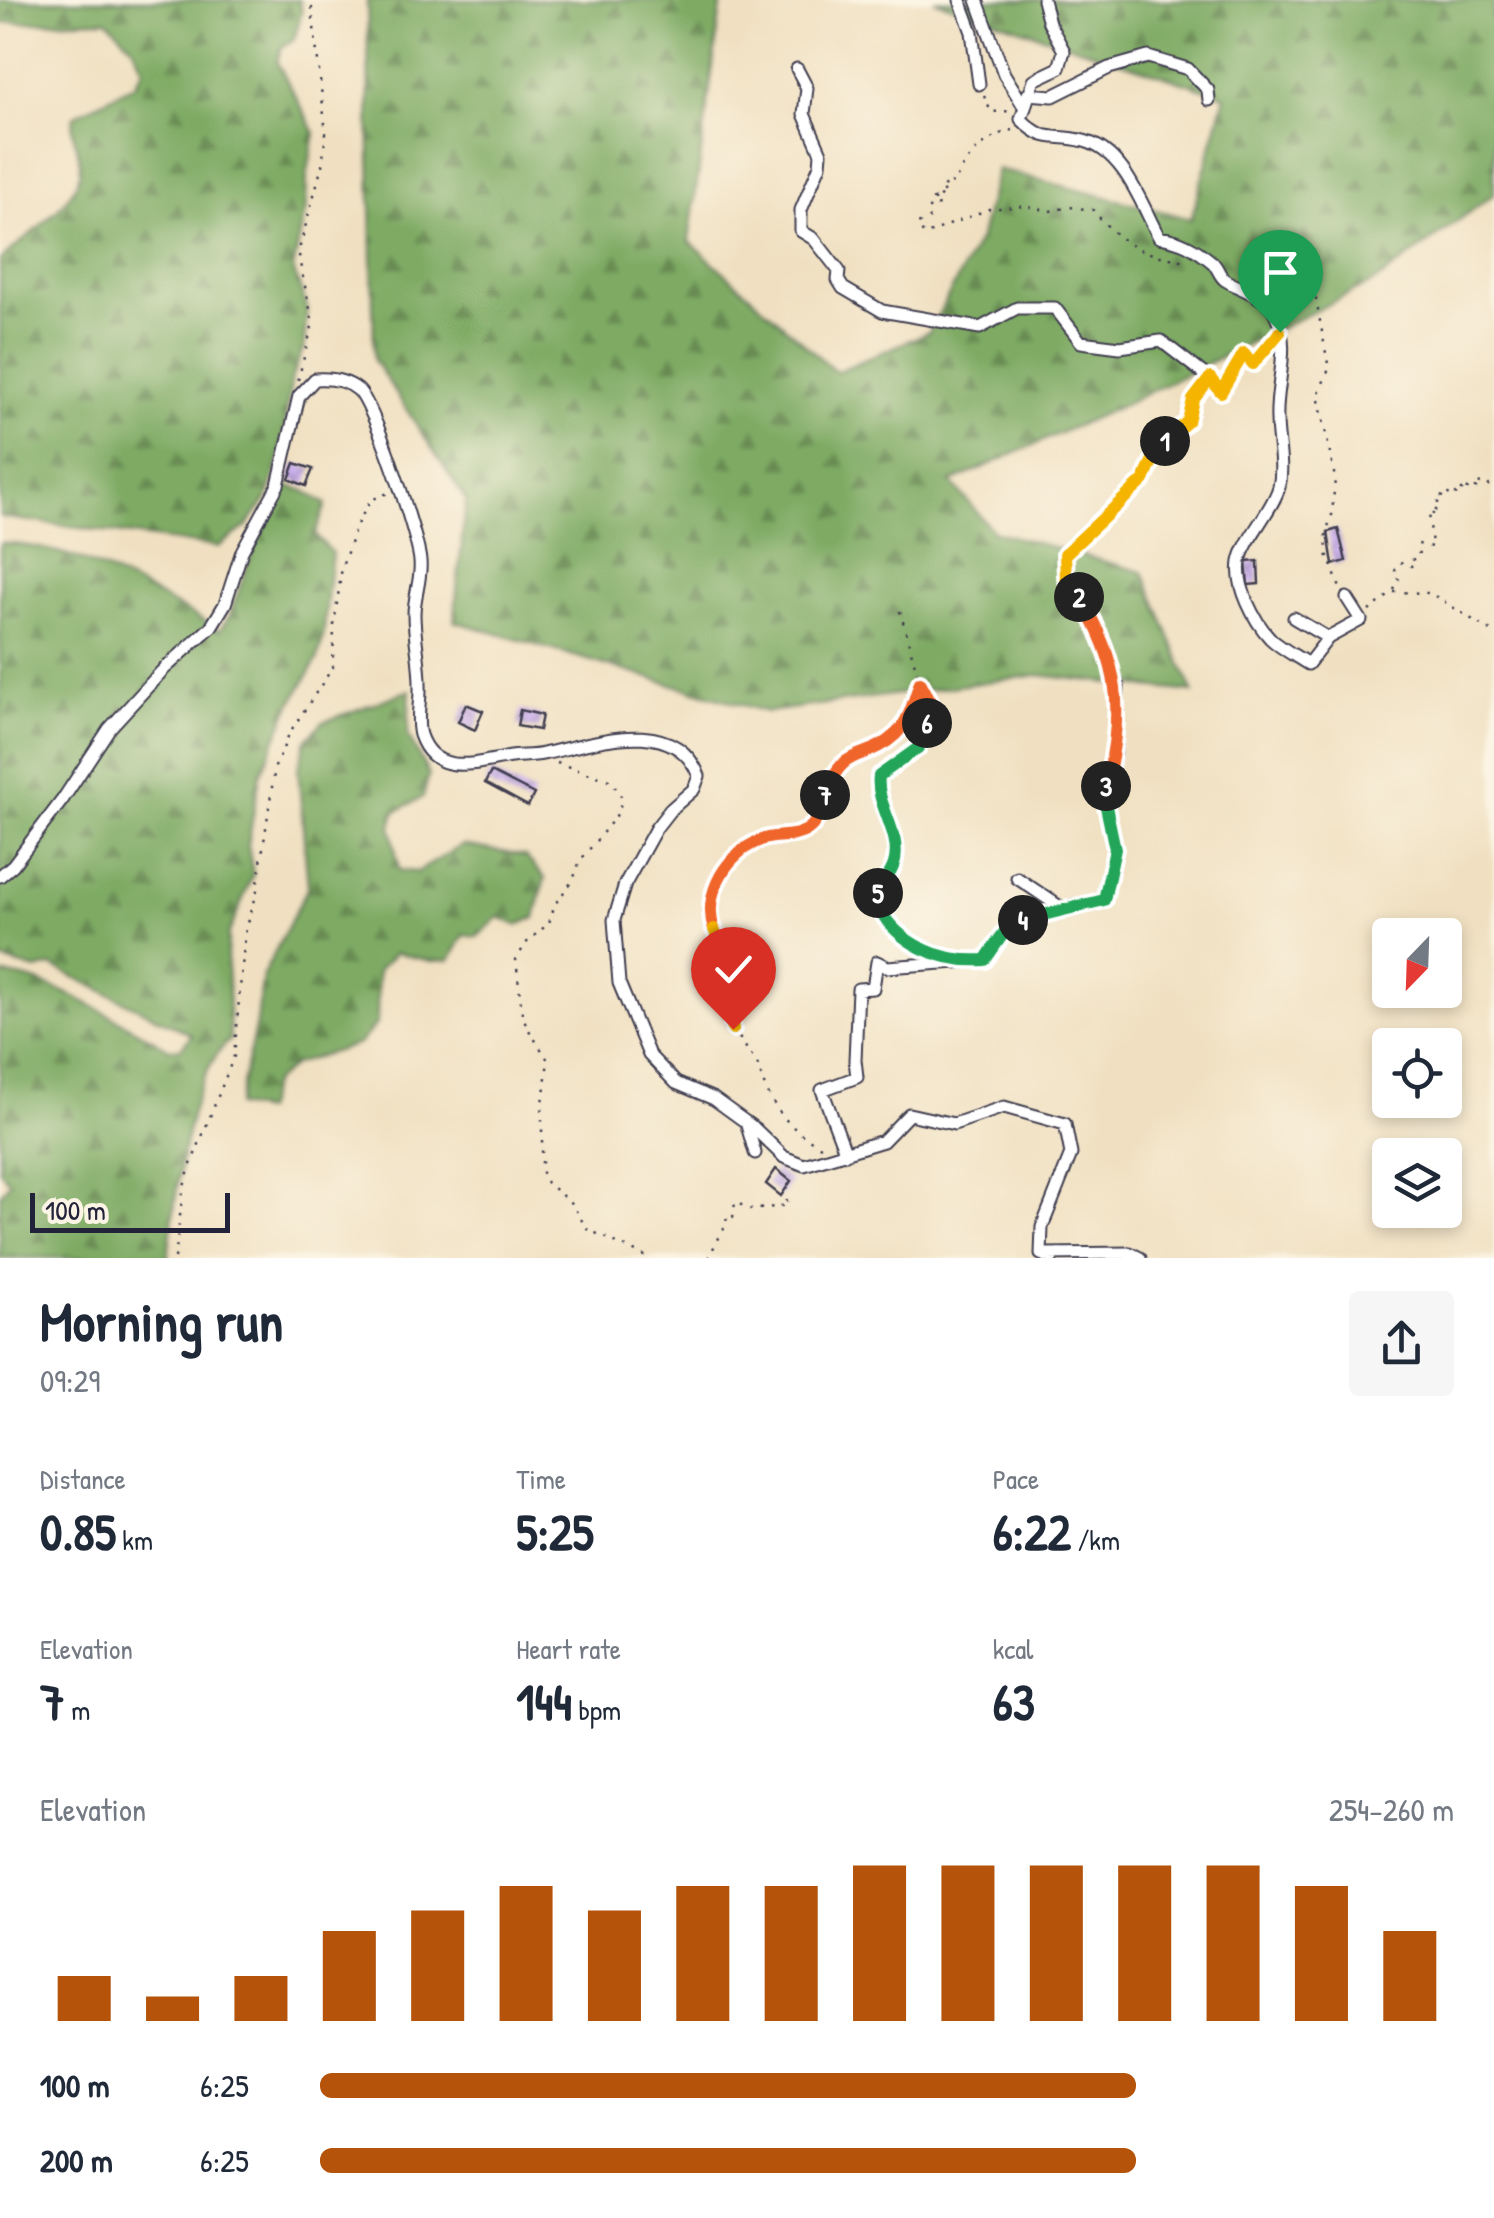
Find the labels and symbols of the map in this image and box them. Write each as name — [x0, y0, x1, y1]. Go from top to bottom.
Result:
pin — [1238, 230, 1323, 333]
pin: 1 — [1140, 416, 1190, 466]
pin: 2 — [1054, 572, 1104, 622]
pin: 6 — [902, 698, 952, 748]
pin: 3 — [1081, 761, 1131, 811]
pin: 7 — [800, 770, 850, 820]
pin: 5 — [853, 868, 903, 918]
pin: 4 — [998, 895, 1048, 945]
north arrow — [1372, 918, 1462, 1008]
pin — [691, 927, 776, 1030]
scale bar — [30, 1188, 230, 1232]

